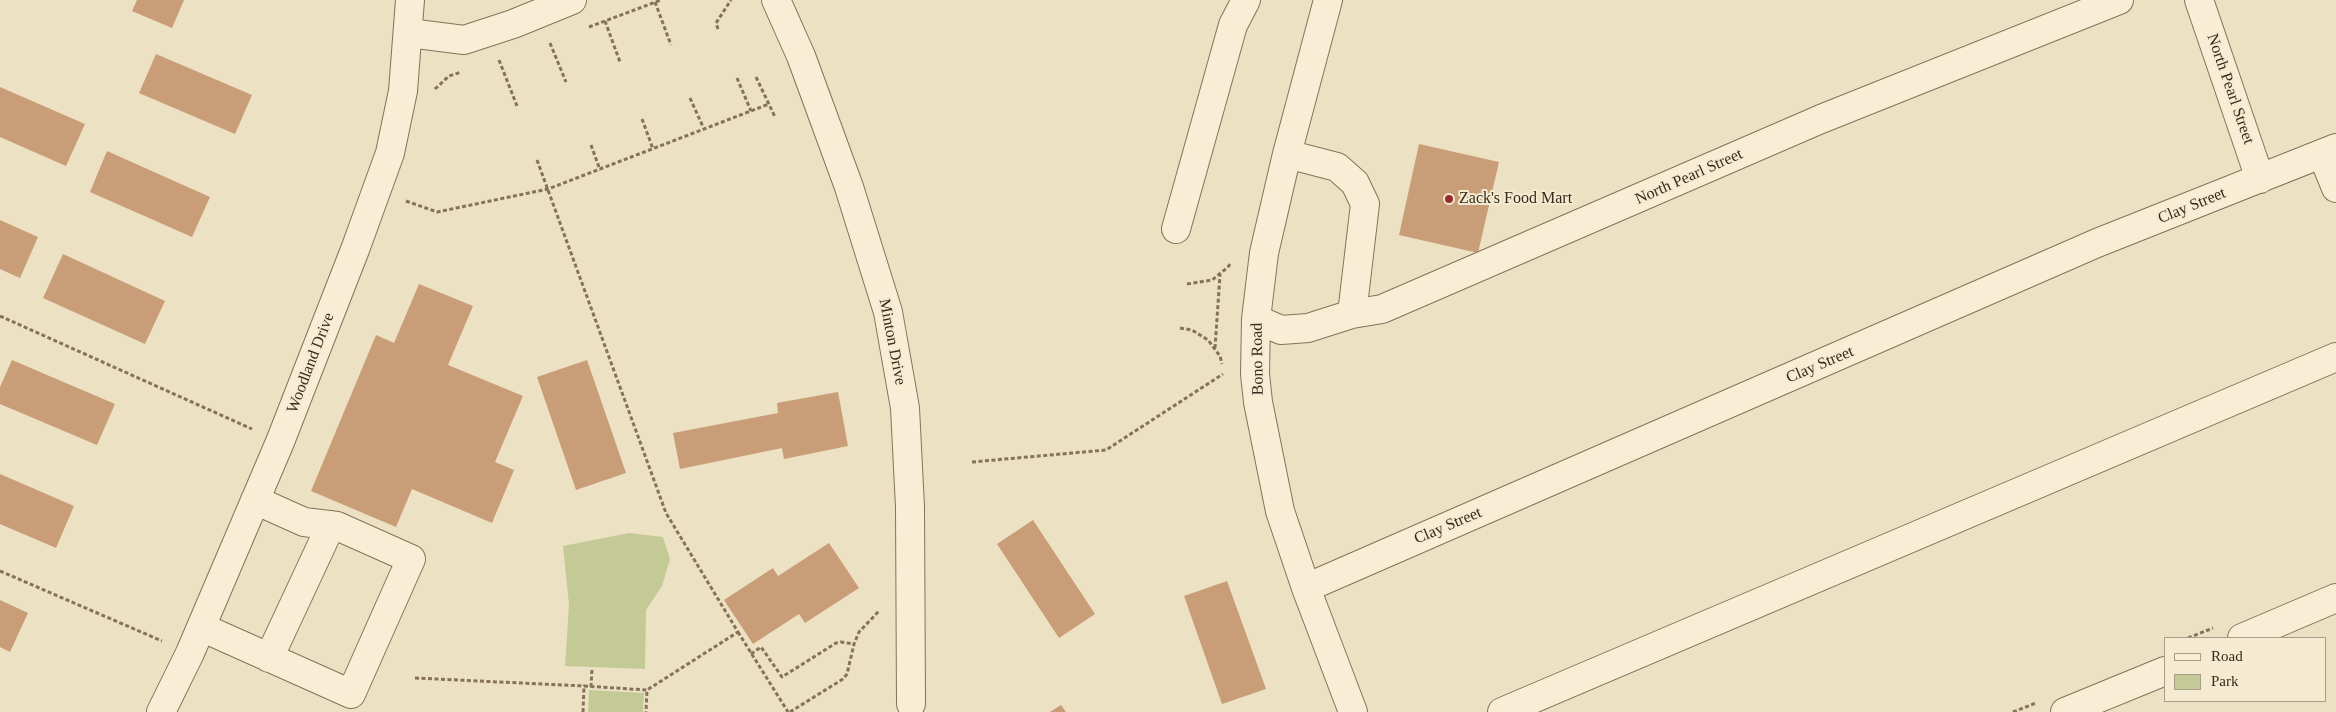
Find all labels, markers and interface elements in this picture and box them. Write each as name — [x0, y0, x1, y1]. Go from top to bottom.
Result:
street label: North Pearl Street — [2202, 31, 2258, 147]
street label: North Pearl Street — [1632, 145, 1746, 209]
street label: Clay Street — [2155, 184, 2229, 228]
place label: Zack's Food Mart — [1459, 189, 1572, 209]
marker: Zack's Food Mart — [1443, 193, 1455, 205]
street label: Minton Drive — [874, 297, 910, 387]
street label: Woodland Drive — [283, 310, 339, 416]
street label: Bono Road — [1248, 323, 1268, 395]
street label: Clay Street — [1783, 342, 1857, 388]
street label: Clay Street — [1411, 503, 1485, 549]
legend — [2164, 637, 2326, 702]
text: Road — [2211, 648, 2243, 664]
text: Park — [2211, 673, 2239, 689]

